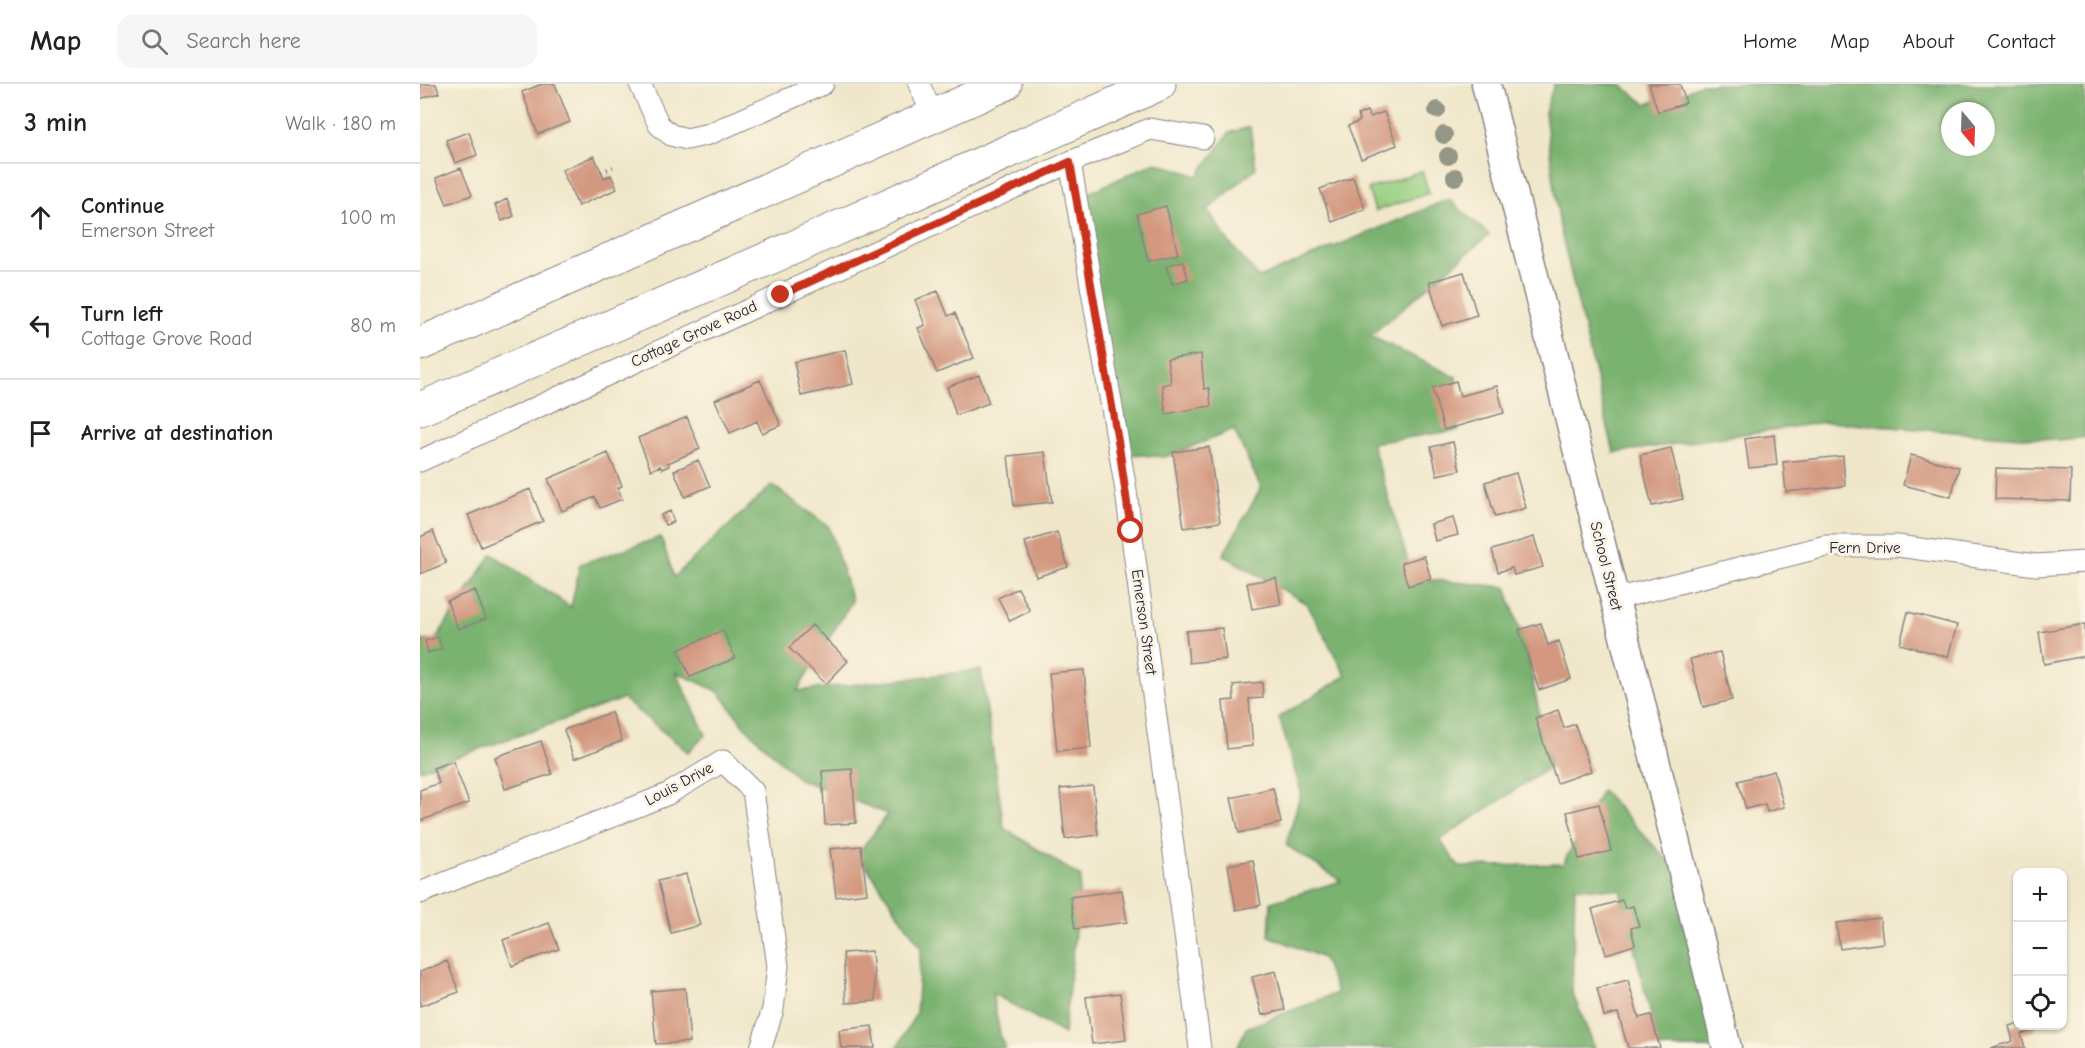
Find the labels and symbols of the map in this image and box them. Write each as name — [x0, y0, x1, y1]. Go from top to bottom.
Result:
north arrow — [1941, 102, 1995, 156]
route end — [767, 281, 793, 307]
street label: Cottage Grove Road — [628, 297, 760, 371]
route start — [1117, 517, 1143, 543]
street label: School Street — [1586, 520, 1626, 613]
street label: Fern Drive — [1829, 539, 1901, 557]
street label: Emerson Street — [1128, 568, 1160, 676]
street label: Louis Drive — [642, 759, 716, 809]

